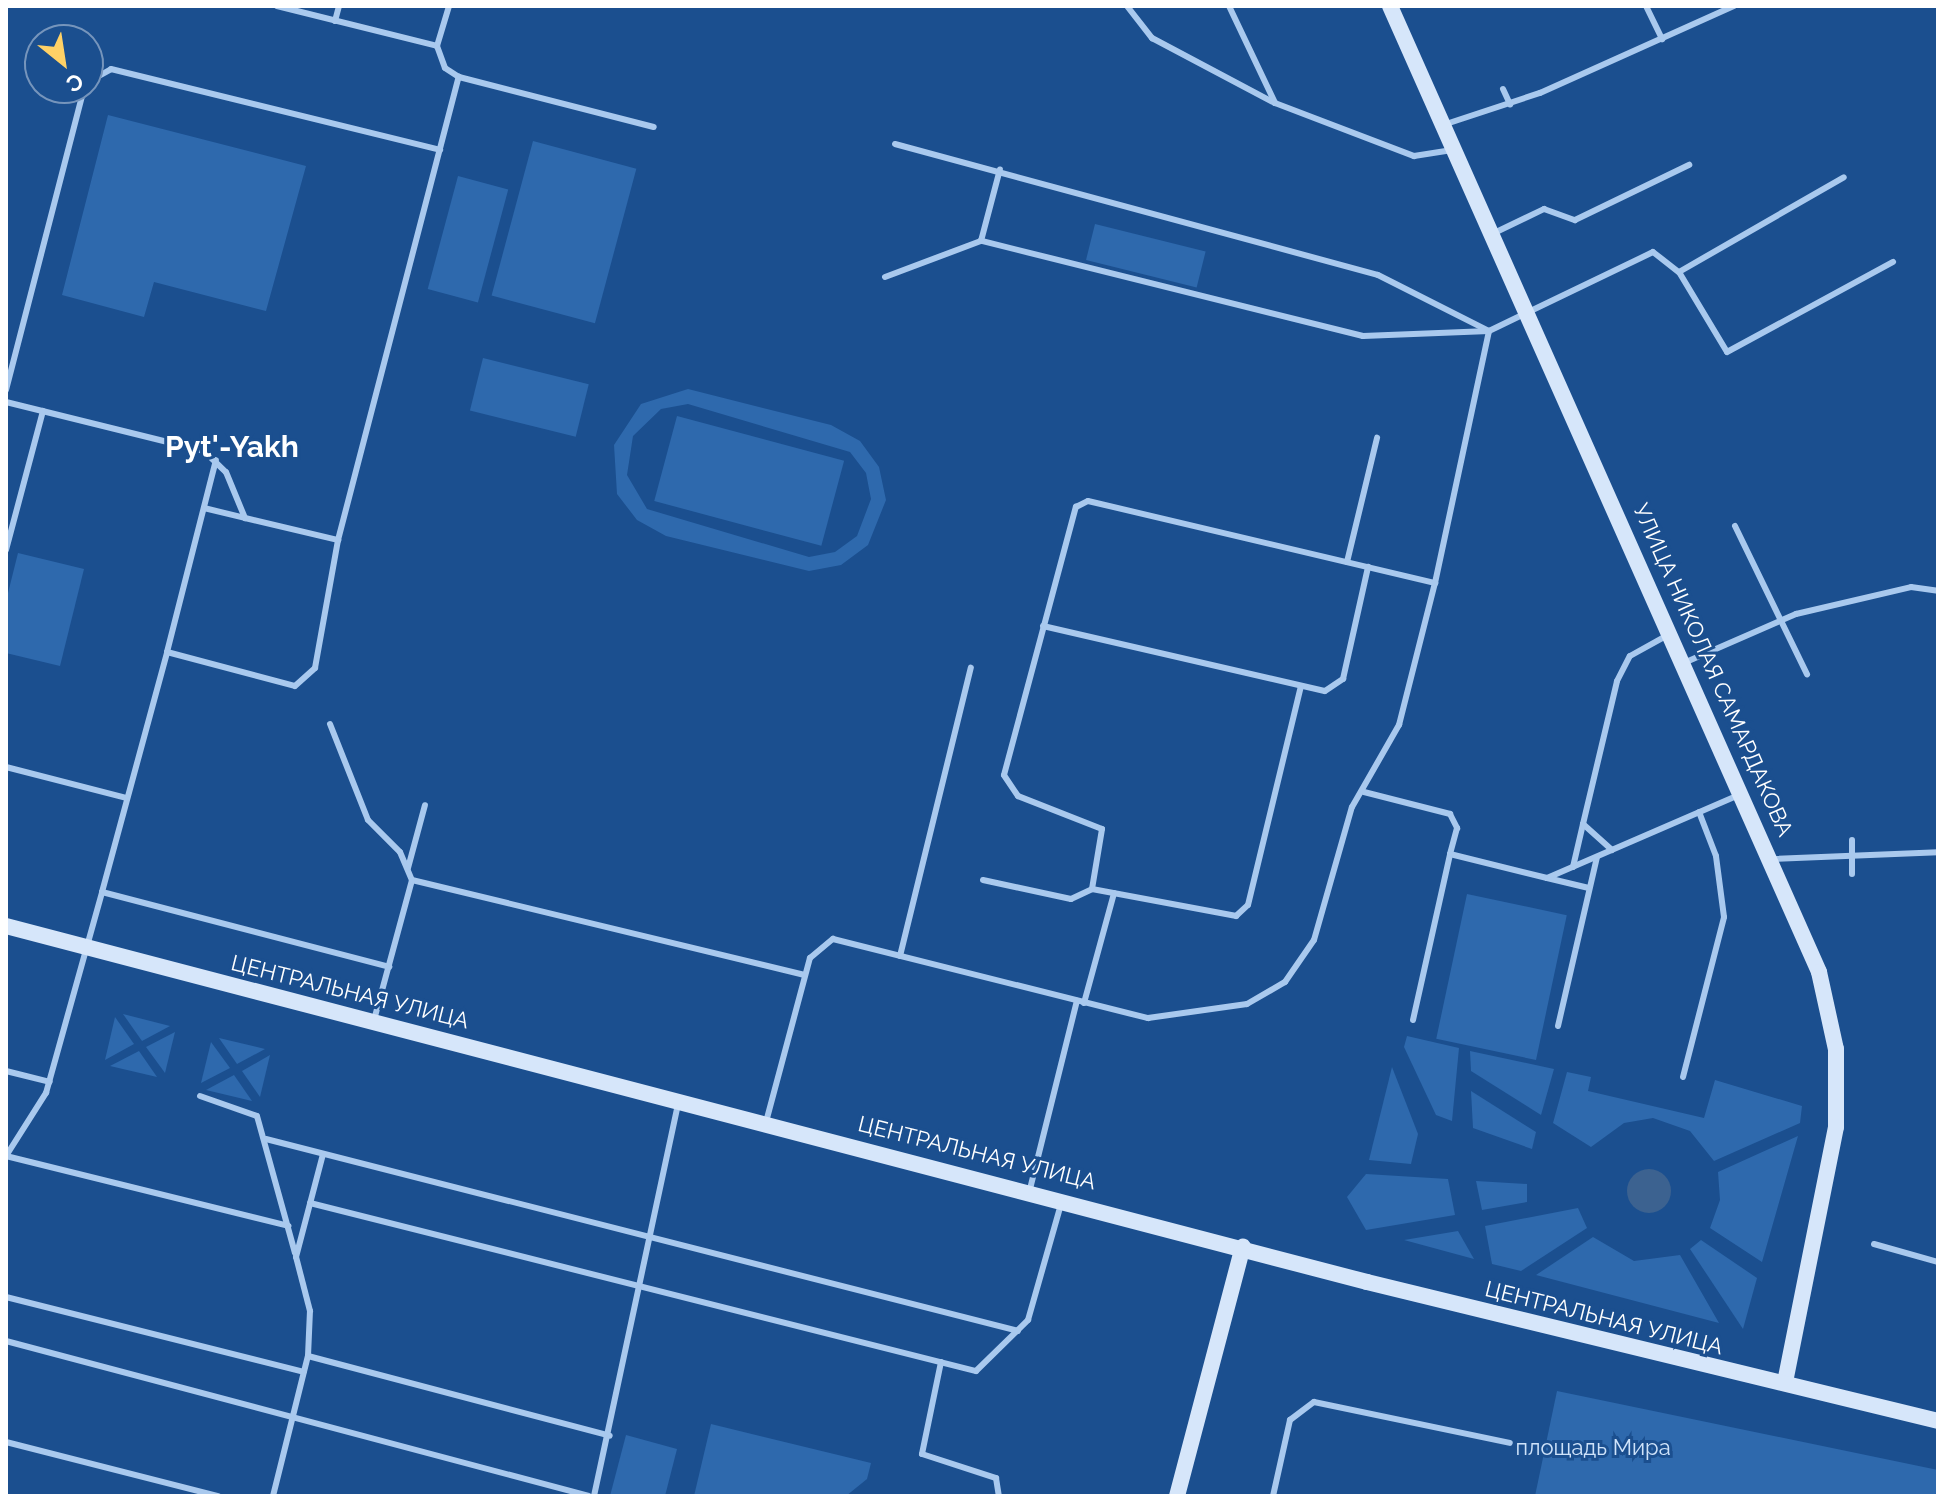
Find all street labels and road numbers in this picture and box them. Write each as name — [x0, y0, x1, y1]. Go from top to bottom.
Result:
street label: УЛИЦА НИКОЛАЯ САМАРДАКОВА — [1627, 499, 1799, 841]
street label: ЦЕНТРАЛЬНАЯ УЛИЦА — [228, 950, 472, 1034]
street label: ЦЕНТРАЛЬНАЯ УЛИЦА — [855, 1111, 1099, 1195]
street label: ЦЕНТРАЛЬНАЯ УЛИЦА — [1482, 1276, 1726, 1360]

